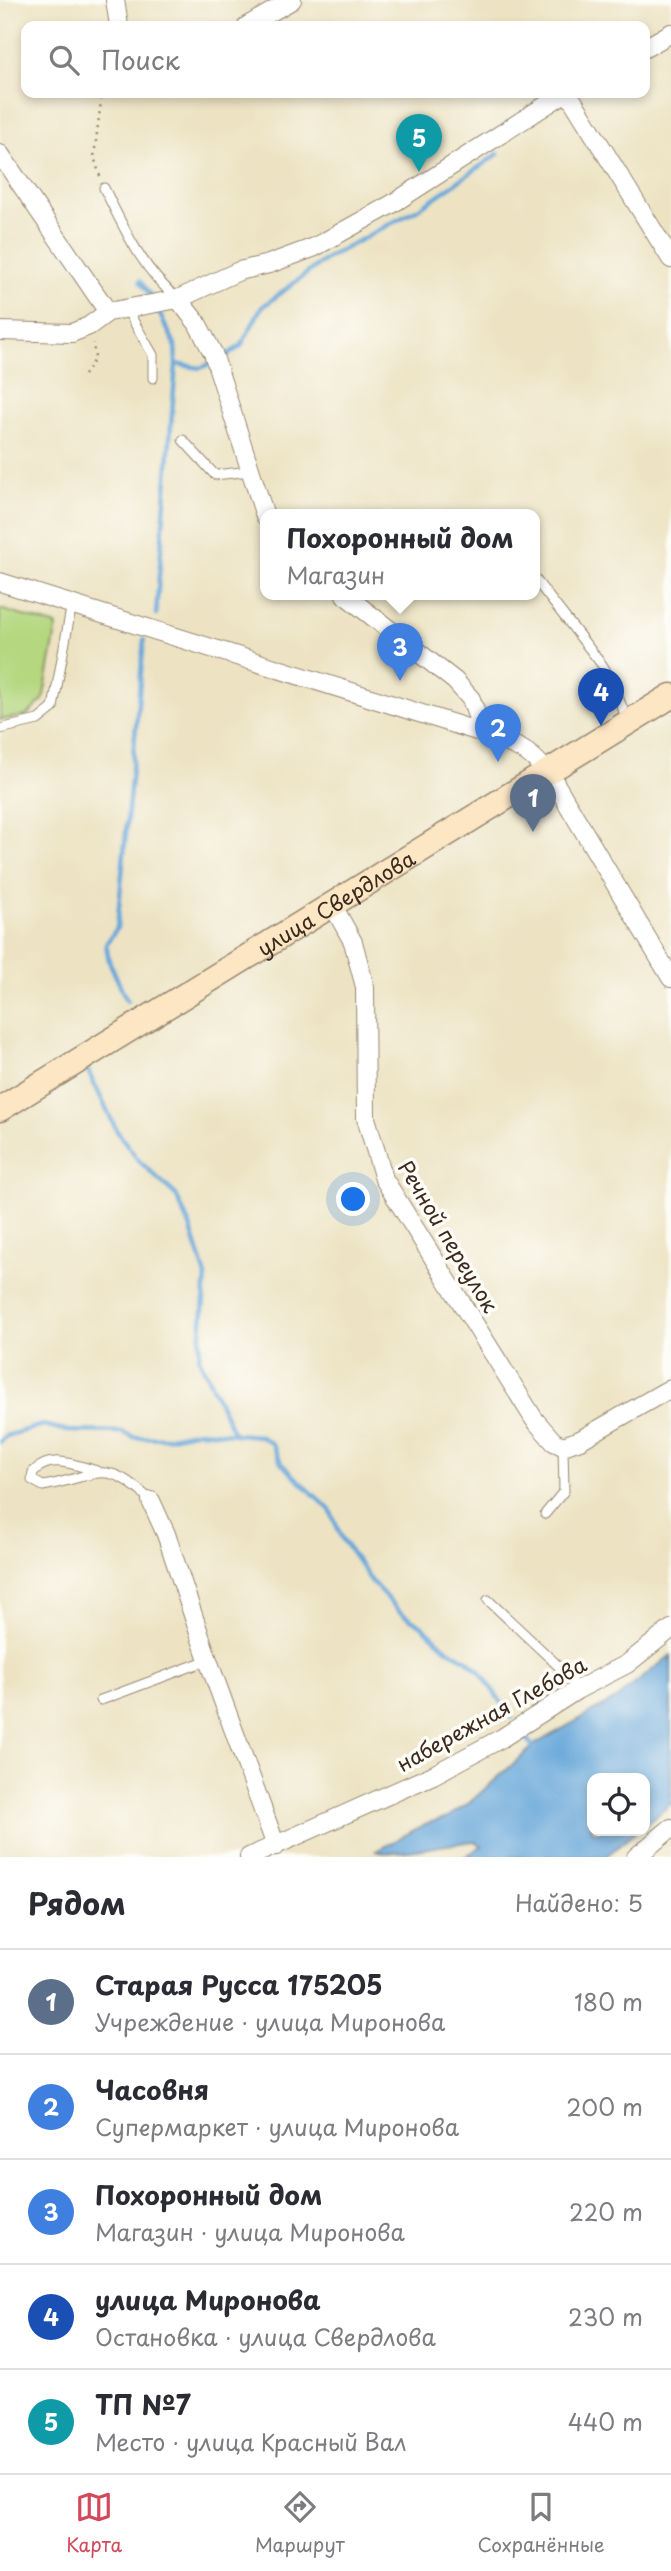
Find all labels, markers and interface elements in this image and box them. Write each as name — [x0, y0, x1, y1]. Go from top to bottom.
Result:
search box — [21, 21, 650, 98]
text: Поиск — [101, 40, 180, 79]
icon: search — [45, 41, 83, 79]
pin: 5 — [396, 114, 442, 172]
popup — [260, 509, 540, 600]
text: Похоронный дом — [286, 518, 514, 557]
text: Магазин — [286, 557, 385, 592]
pin: 3 — [377, 623, 423, 681]
pin: 4 — [578, 668, 624, 726]
pin: 2 — [475, 704, 521, 762]
pin: 1 — [510, 774, 556, 832]
street label: улица Свердлова — [250, 842, 421, 963]
street label: Речной переулок — [391, 1154, 507, 1318]
your location — [336, 1182, 370, 1216]
street label: набережная Глебова — [390, 1647, 592, 1779]
map controls — [587, 1773, 650, 1836]
button: locate — [587, 1773, 650, 1836]
text: Рядом — [28, 1880, 126, 1925]
text: Найдено: 5 — [515, 1885, 643, 1920]
text: Старая Русса 175205 — [95, 1965, 383, 2004]
text: 1 — [46, 1984, 57, 2019]
text: 180 m — [574, 1984, 643, 2019]
text: Учреждение · улица Миронова — [95, 2004, 445, 2039]
text: Часовня — [95, 2070, 209, 2109]
text: 2 — [43, 2089, 59, 2124]
text: 200 m — [566, 2089, 643, 2124]
text: Супермаркет · улица Миронова — [95, 2109, 459, 2144]
text: Похоронный дом — [95, 2175, 322, 2214]
text: 3 — [43, 2194, 59, 2229]
text: 220 m — [569, 2194, 643, 2229]
text: Магазин · улица Миронова — [95, 2214, 405, 2249]
text: улица Миронова — [95, 2280, 321, 2319]
text: 4 — [43, 2299, 59, 2334]
text: 230 m — [568, 2299, 643, 2334]
text: Остановка · улица Свердлова — [95, 2319, 436, 2354]
text: ТП №7 — [95, 2385, 191, 2424]
text: 5 — [44, 2404, 58, 2439]
text: 440 m — [568, 2404, 643, 2439]
text: Место · улица Красный Вал — [95, 2424, 407, 2459]
tab: Карта — [66, 2488, 122, 2558]
tab: Маршрут — [255, 2488, 345, 2558]
tab: Сохранённые — [478, 2488, 605, 2558]

